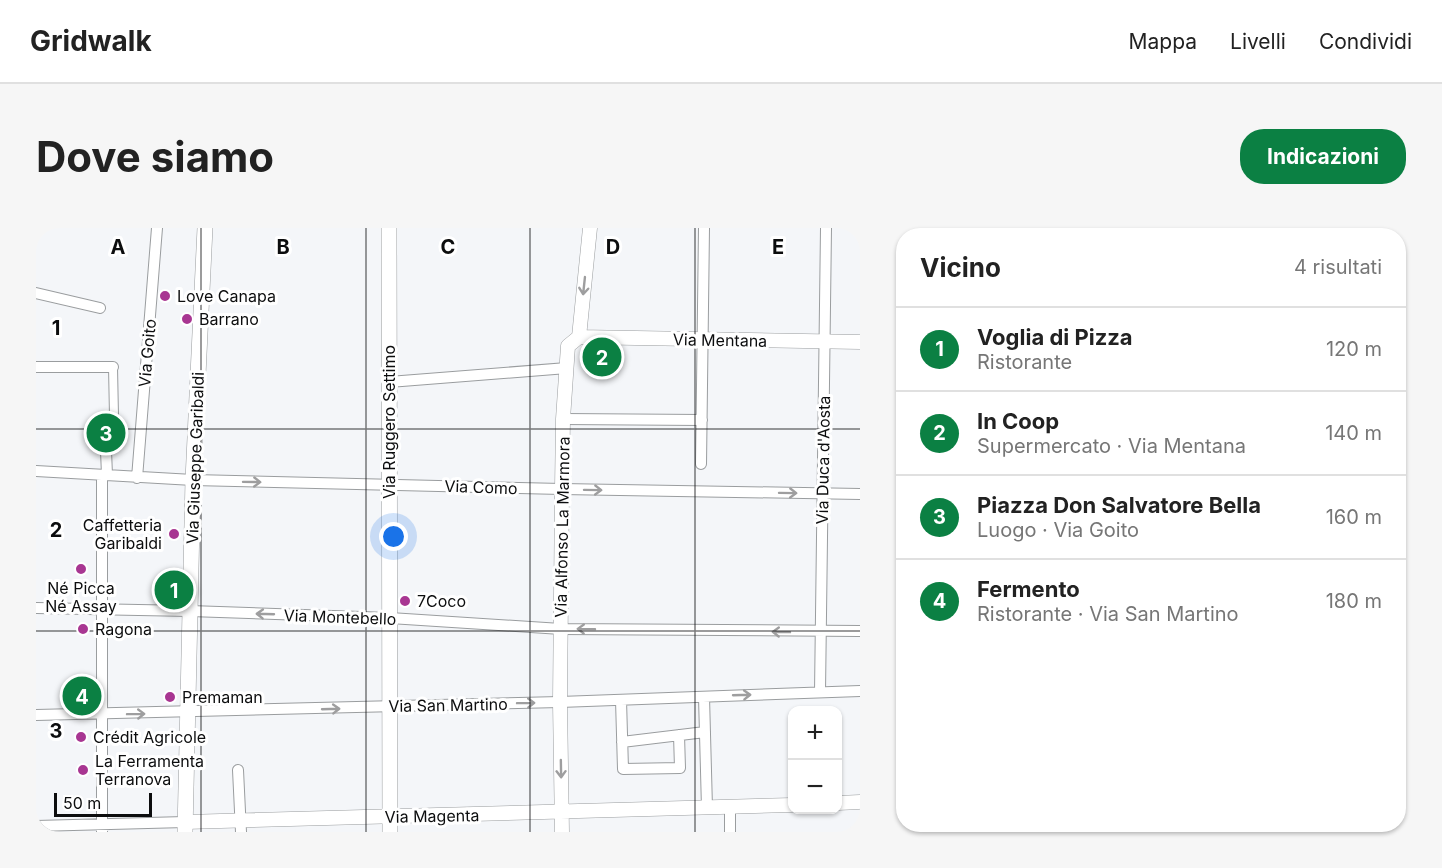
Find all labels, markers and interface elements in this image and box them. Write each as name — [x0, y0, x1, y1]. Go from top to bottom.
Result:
text: Gridwalk — [30, 24, 152, 58]
text: Mappa — [1129, 29, 1197, 54]
text: Livelli — [1230, 29, 1286, 54]
text: Condividi — [1319, 29, 1412, 54]
button: Indicazioni — [1240, 129, 1406, 184]
text: Dove siamo — [36, 131, 274, 182]
text: A — [111, 235, 126, 259]
text: B — [276, 235, 290, 259]
text: C — [441, 235, 455, 259]
text: D — [606, 235, 620, 259]
text: E — [772, 235, 784, 259]
text: Vicino — [920, 252, 1001, 283]
text: 4 risultati — [1294, 255, 1382, 279]
one-way arrow — [578, 276, 589, 296]
place label: Love Canapa — [177, 286, 276, 306]
marker: Love Canapa — [158, 289, 172, 303]
place label: Barrano — [199, 309, 259, 329]
marker: Barrano — [180, 312, 194, 326]
text: 1 — [52, 316, 60, 340]
street label: Via Goito — [134, 318, 160, 388]
text: Voglia di Pizza — [977, 324, 1133, 350]
street label: Via Mentana — [673, 329, 767, 351]
pin: 2 — [582, 334, 622, 380]
text: 1 — [935, 337, 944, 361]
text: 120 m — [1326, 337, 1382, 361]
street label: Via Ruggero Settimo — [379, 345, 399, 499]
text: Ristorante — [977, 350, 1072, 374]
street label: Via Giuseppe Garibaldi — [182, 371, 208, 545]
street label: Via Duca d'Aosta — [812, 395, 834, 525]
text: In Coop — [977, 408, 1059, 434]
pin: 3 — [86, 410, 126, 456]
text: 2 — [933, 421, 946, 445]
text: 140 m — [1325, 421, 1382, 445]
text: Supermercato · Via Mentana — [977, 434, 1246, 458]
street label: Via Alfonso La Marmora — [550, 436, 574, 618]
one-way arrow — [241, 476, 261, 487]
street label: Via Como — [444, 476, 518, 498]
one-way arrow — [583, 484, 603, 496]
one-way arrow — [778, 487, 798, 499]
text: Piazza Don Salvatore Bella — [977, 492, 1261, 518]
text: 3 — [933, 505, 946, 529]
text: 160 m — [1326, 505, 1382, 529]
place label: Caffetteria Garibaldi — [83, 515, 162, 553]
text: 2 — [50, 518, 62, 542]
text: Luogo · Via Goito — [977, 518, 1139, 542]
your location — [379, 522, 408, 551]
marker: Caffetteria Garibaldi — [167, 527, 181, 541]
marker: Né Picca Né Assay — [74, 562, 88, 576]
pin: 1 — [154, 568, 194, 613]
text: Fermento — [977, 576, 1080, 602]
place label: Né Picca Né Assay — [45, 578, 117, 616]
text: 4 — [933, 589, 946, 613]
text: 180 m — [1326, 589, 1382, 613]
place label: 7Coco — [417, 591, 466, 611]
marker: 7Coco — [398, 594, 412, 608]
text: Ristorante · Via San Martino — [977, 602, 1239, 626]
street label: Via Montebello — [283, 605, 397, 629]
one-way arrow — [255, 608, 275, 619]
place label: Ragona — [95, 619, 152, 639]
marker: Ragona — [76, 622, 90, 636]
one-way arrow — [576, 623, 596, 635]
one-way arrow — [771, 626, 791, 638]
pin: 4 — [62, 674, 102, 718]
place label: Premaman — [182, 687, 263, 707]
marker: Premaman — [163, 690, 177, 704]
one-way arrow — [732, 690, 752, 701]
street label: Via San Martino — [388, 694, 508, 716]
one-way arrow — [516, 698, 536, 709]
one-way arrow — [321, 703, 341, 714]
map controls — [788, 706, 842, 814]
button: + — [788, 706, 842, 760]
one-way arrow — [126, 708, 146, 719]
text: 3 — [50, 719, 62, 743]
place label: Crédit Agricole — [93, 727, 206, 747]
marker: Crédit Agricole — [74, 730, 88, 744]
place label: La Ferramenta Terranova — [95, 751, 204, 789]
one-way arrow — [556, 759, 567, 779]
button: − — [788, 760, 842, 814]
marker: La Ferramenta Terranova — [76, 763, 90, 777]
scale bar — [54, 790, 152, 818]
text: 50 m — [63, 793, 101, 813]
street label: Via Magenta — [384, 805, 480, 827]

